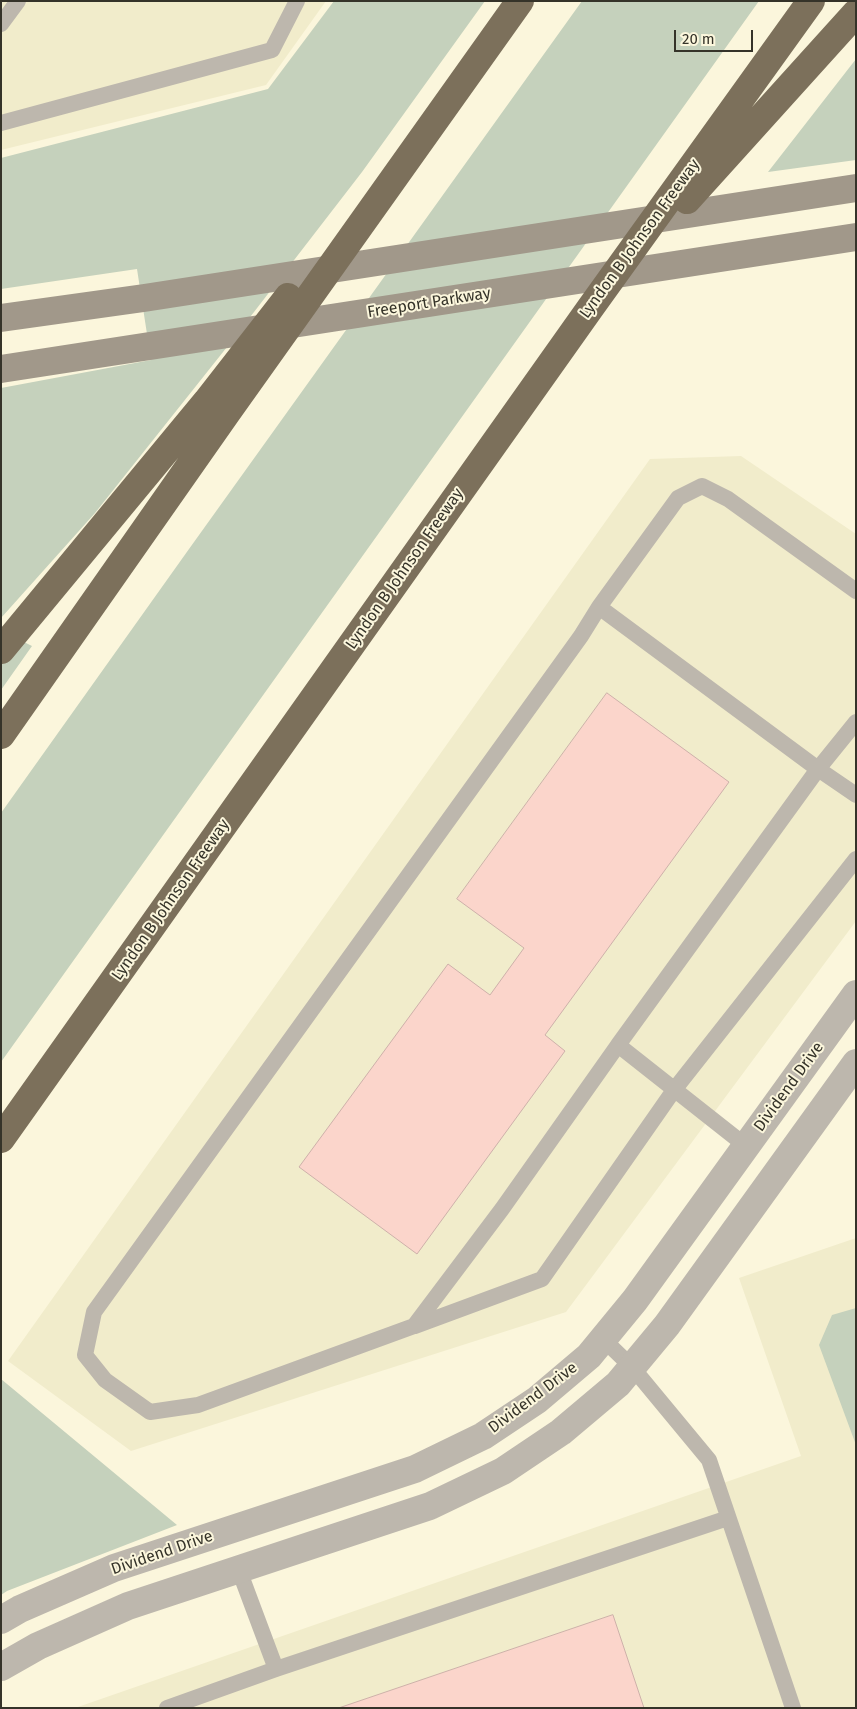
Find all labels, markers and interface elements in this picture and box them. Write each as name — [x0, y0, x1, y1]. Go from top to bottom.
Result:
scale bar — [677, 20, 756, 52]
text: 20 m — [682, 30, 715, 48]
street label: Lyndon B Johnson Freeway — [576, 156, 704, 322]
street label: Freeport Parkway — [366, 284, 492, 322]
street label: Lyndon B Johnson Freeway — [342, 485, 468, 653]
street label: Lyndon B Johnson Freeway — [108, 816, 234, 984]
street label: Dividend Drive — [750, 1038, 828, 1136]
street label: Dividend Drive — [485, 1358, 581, 1438]
street label: Dividend Drive — [109, 1527, 215, 1579]

